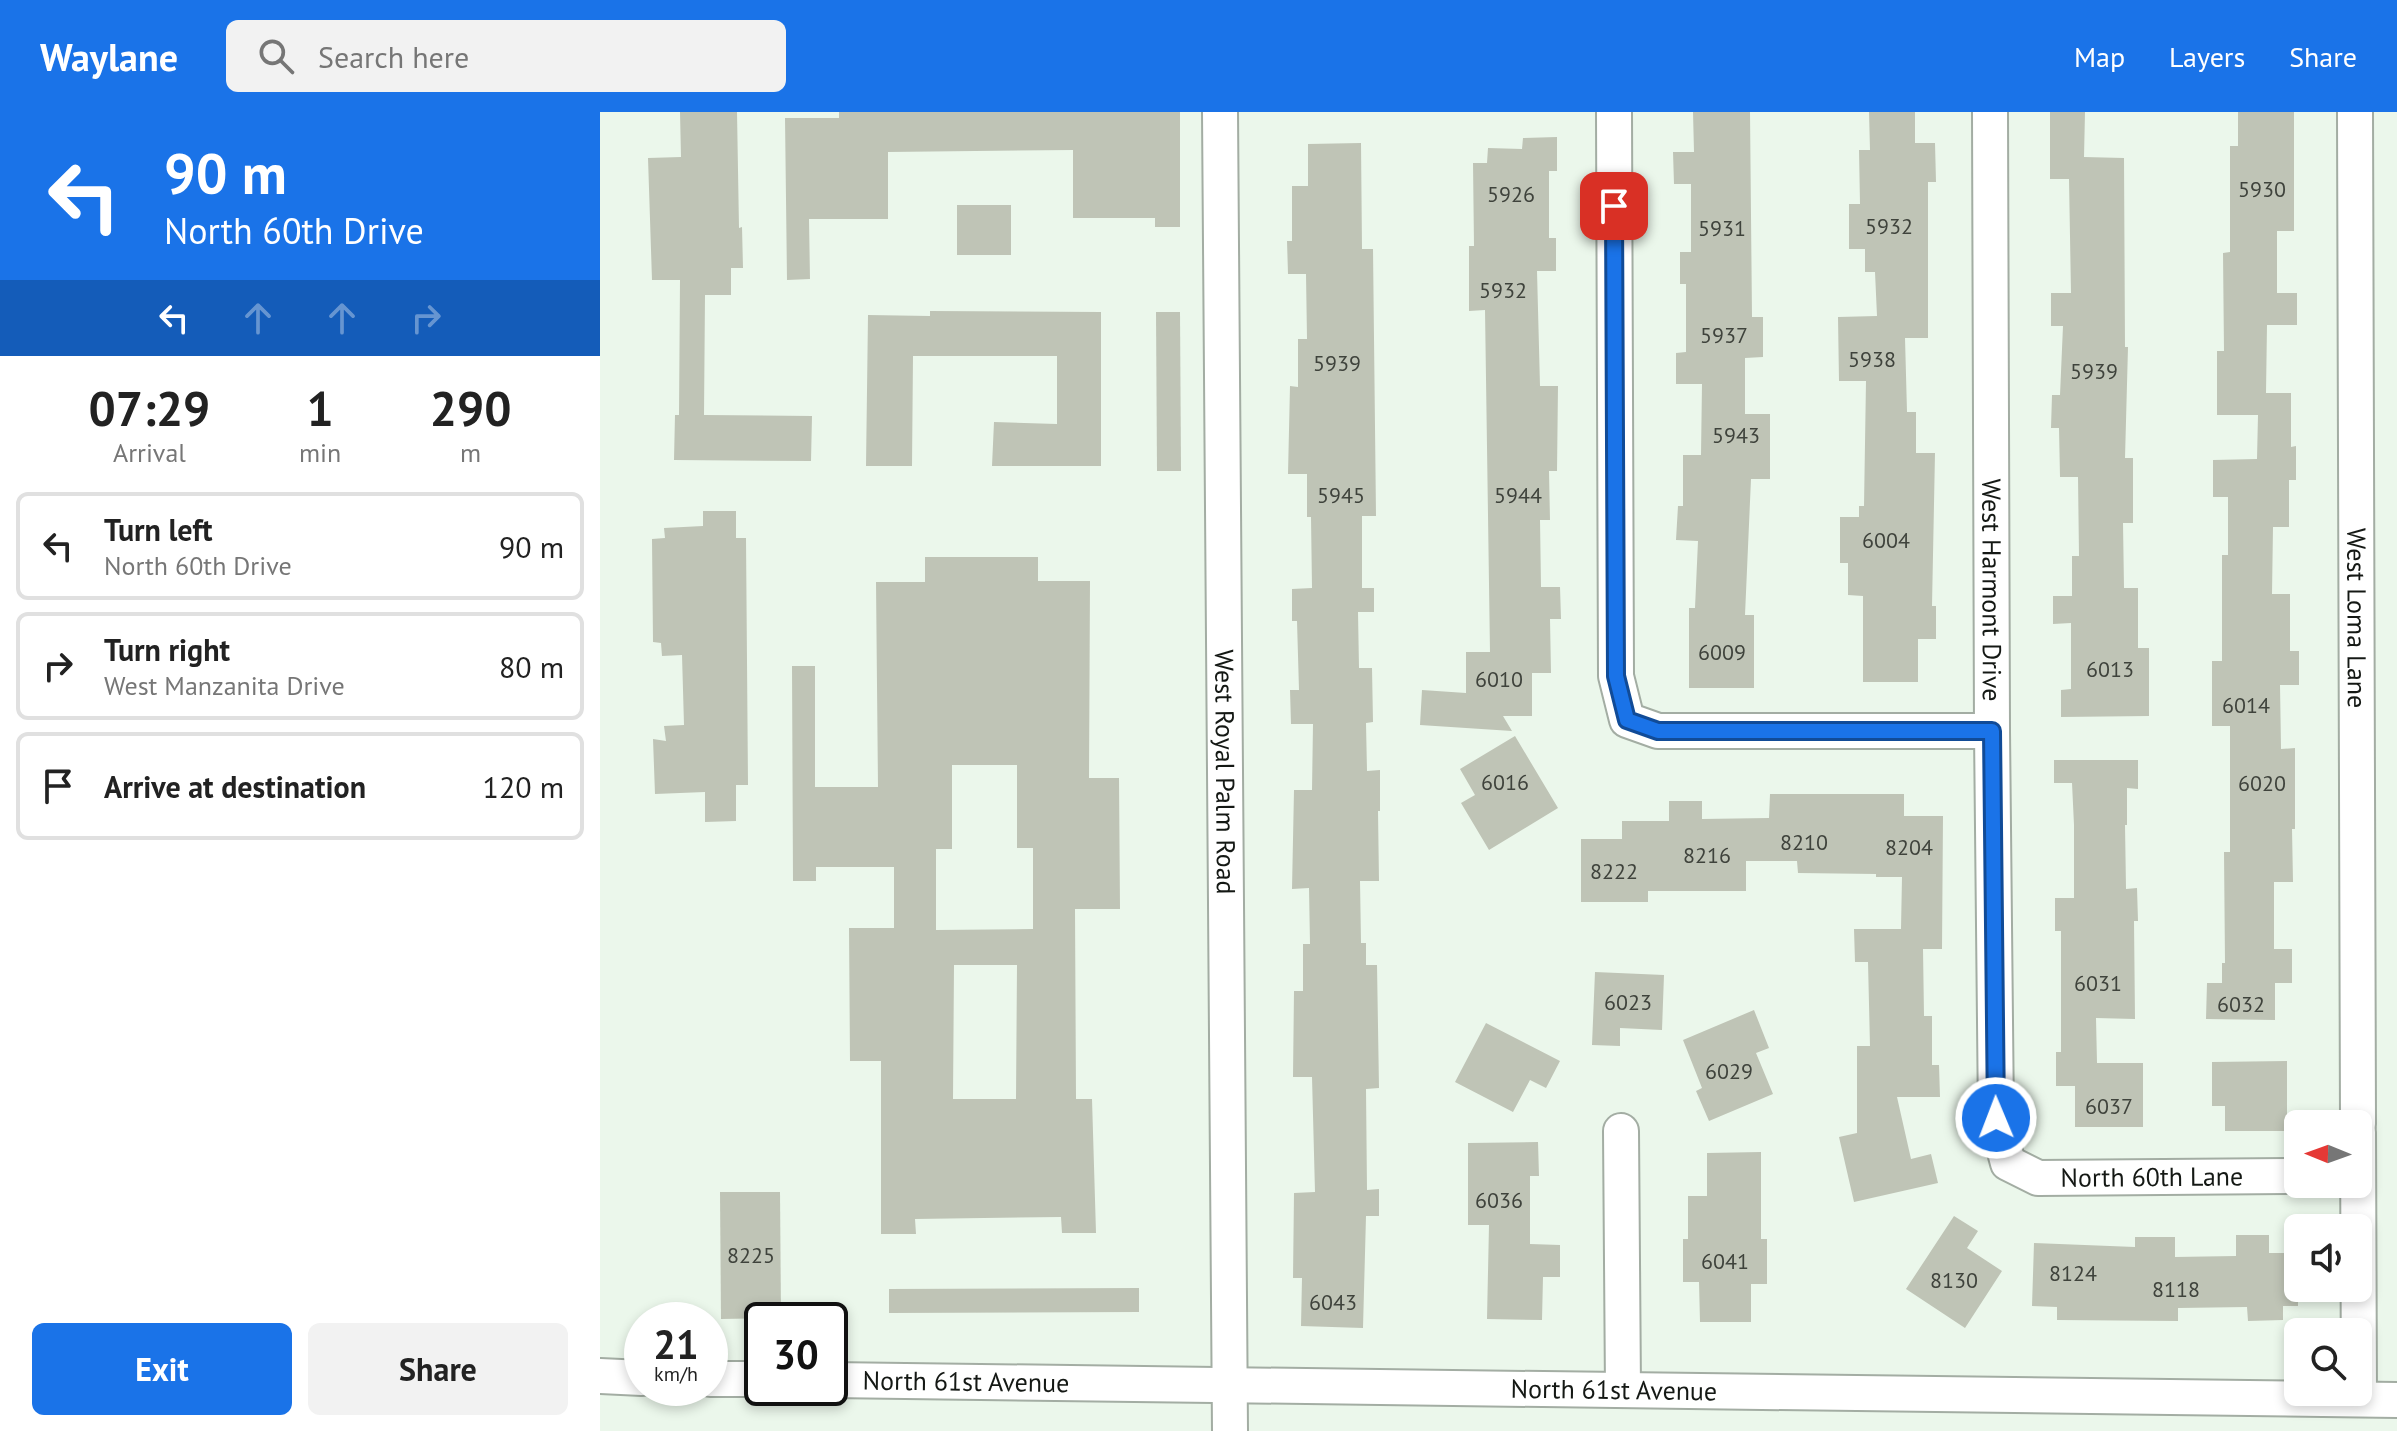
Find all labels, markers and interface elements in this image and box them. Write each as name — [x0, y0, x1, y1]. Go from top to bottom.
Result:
search box — [226, 20, 786, 92]
text: Waylane — [40, 32, 178, 81]
icon: search — [254, 34, 298, 78]
text: Search here — [318, 37, 469, 76]
text: Map — [2074, 38, 2125, 75]
text: Layers — [2169, 38, 2245, 75]
text: Share — [2289, 38, 2357, 75]
text: 90 m — [164, 137, 287, 209]
icon: left — [32, 144, 136, 248]
pin — [1580, 172, 1648, 240]
house number: 5930 — [2238, 175, 2286, 203]
house number: 5926 — [1487, 180, 1535, 208]
icon: arrive — [1592, 184, 1636, 228]
text: North 60th Drive — [164, 207, 424, 254]
house number: 5932 — [1865, 212, 1913, 240]
house number: 5931 — [1698, 214, 1746, 242]
house number: 5932 — [1479, 276, 1527, 304]
icon: left — [152, 296, 196, 340]
icon: ahead — [236, 296, 280, 340]
icon: ahead — [320, 296, 364, 340]
icon: right — [404, 296, 448, 340]
house number: 5937 — [1700, 321, 1748, 349]
house number: 5938 — [1848, 345, 1896, 373]
house number: 5939 — [1313, 349, 1361, 377]
house number: 5939 — [2070, 357, 2118, 385]
text: 07:29 — [89, 377, 210, 439]
text: 1 — [306, 377, 334, 439]
text: 290 — [430, 377, 511, 439]
house number: 5943 — [1712, 421, 1760, 449]
text: Arrival — [113, 436, 186, 469]
text: min — [299, 436, 341, 469]
text: m — [460, 436, 481, 469]
street label: West Harmont Drive — [1975, 478, 2009, 702]
house number: 5945 — [1317, 481, 1365, 509]
house number: 5944 — [1494, 481, 1542, 509]
text: Turn left — [104, 510, 212, 549]
icon: left — [36, 524, 80, 568]
house number: 6004 — [1862, 526, 1910, 554]
text: 90 m — [499, 527, 564, 566]
street label: West Loma Lane — [2340, 528, 2374, 708]
text: North 60th Drive — [104, 549, 292, 582]
text: Turn right — [104, 630, 230, 669]
house number: 6009 — [1698, 638, 1746, 666]
icon: right — [36, 644, 80, 688]
text: 80 m — [499, 647, 564, 686]
street label: West Royal Palm Road — [1208, 649, 1243, 895]
house number: 6013 — [2086, 655, 2134, 683]
house number: 6010 — [1475, 665, 1523, 693]
text: West Manzanita Drive — [104, 669, 345, 702]
house number: 6014 — [2222, 691, 2270, 719]
icon: arrive — [36, 764, 80, 808]
text: Arrive at destination — [104, 767, 366, 806]
text: 120 m — [483, 767, 564, 806]
house number: 6016 — [1481, 768, 1529, 796]
house number: 6020 — [2238, 769, 2286, 797]
house number: 8210 — [1780, 828, 1828, 856]
house number: 8204 — [1885, 833, 1933, 861]
house number: 8216 — [1683, 841, 1731, 869]
house number: 8222 — [1590, 857, 1638, 885]
house number: 6031 — [2074, 969, 2122, 997]
house number: 6023 — [1604, 988, 1652, 1016]
house number: 6032 — [2217, 990, 2265, 1018]
house number: 6029 — [1705, 1057, 1753, 1085]
position arrow — [1954, 1076, 2038, 1160]
house number: 6037 — [2085, 1092, 2133, 1120]
north arrow — [2284, 1110, 2372, 1198]
map controls — [2284, 1110, 2372, 1406]
street label: North 60th Lane — [2060, 1159, 2243, 1194]
house number: 6036 — [1475, 1186, 1523, 1214]
button: sound — [2284, 1214, 2372, 1302]
house number: 8225 — [727, 1241, 775, 1269]
house number: 6041 — [1701, 1247, 1749, 1275]
house number: 8124 — [2049, 1259, 2097, 1287]
house number: 8130 — [1930, 1266, 1978, 1294]
house number: 8118 — [2152, 1275, 2200, 1303]
house number: 6043 — [1309, 1288, 1357, 1316]
speed limit sign: 30 — [744, 1302, 848, 1406]
text: 21 — [653, 1318, 699, 1370]
button: search — [2284, 1318, 2372, 1406]
button: Exit — [32, 1323, 292, 1415]
button: Share — [308, 1323, 568, 1415]
text: km/h — [654, 1361, 698, 1387]
street label: North 61st Avenue — [863, 1363, 1069, 1399]
street label: North 61st Avenue — [1510, 1372, 1717, 1407]

